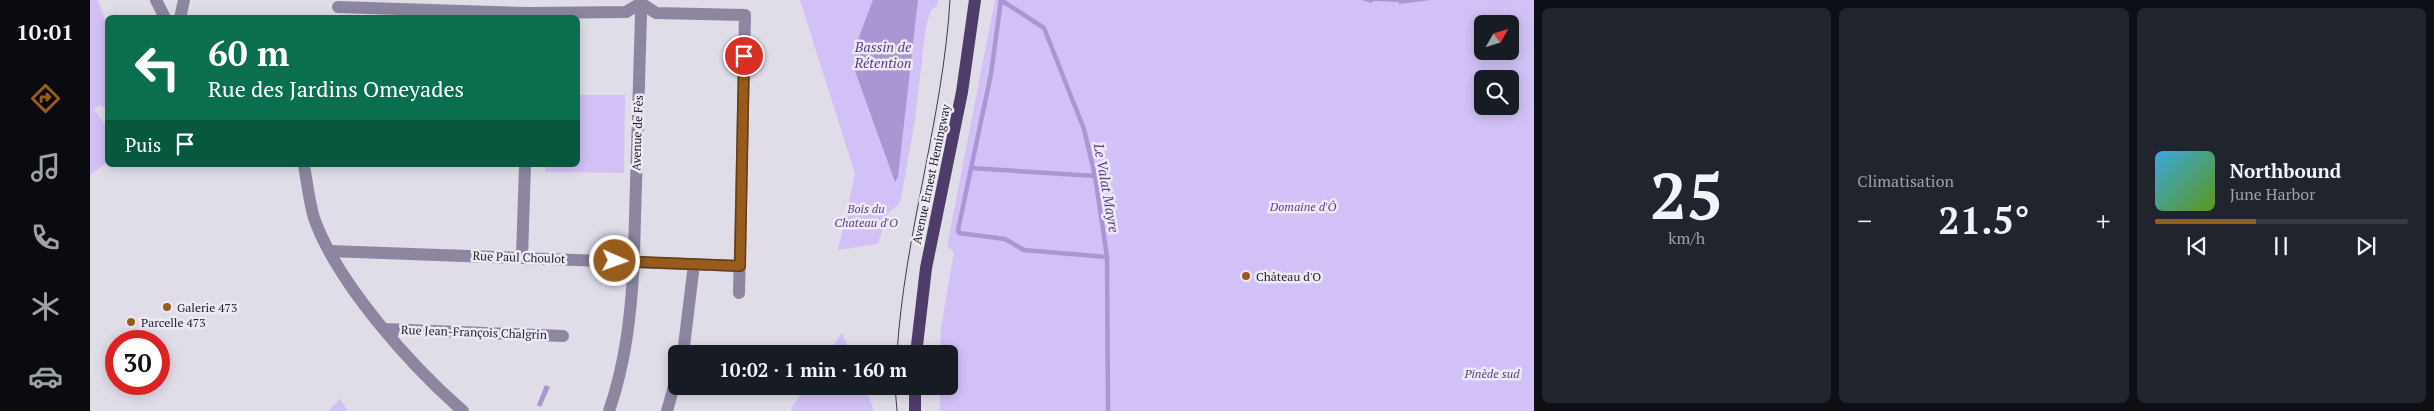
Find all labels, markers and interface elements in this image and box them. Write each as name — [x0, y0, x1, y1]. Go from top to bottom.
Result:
north arrow — [1474, 15, 1519, 60]
map controls — [1474, 15, 1519, 115]
text: 10:01 — [16, 17, 74, 46]
text: 60 m — [208, 30, 289, 76]
icon: left — [125, 35, 190, 100]
pin — [723, 35, 765, 77]
water label: Bassin de Rétention — [853, 37, 912, 72]
icon: arrive — [730, 42, 758, 70]
button: search — [1474, 70, 1519, 115]
text: Rue des Jardins Omeyades — [208, 74, 464, 103]
icon: directions — [28, 81, 63, 116]
street label: Avenue de Fès — [628, 95, 646, 171]
street label: Avenue Ernest Hemingway — [909, 102, 953, 245]
icon: arrive — [171, 130, 199, 158]
text: Puis — [125, 132, 161, 157]
water label: Le Valat Mayre — [1090, 141, 1124, 235]
icon: music — [28, 150, 63, 185]
text: 25 — [1650, 151, 1723, 238]
text: Northbound — [2230, 158, 2341, 183]
text: Climatisation — [1857, 170, 1954, 192]
text: June Harbor — [2230, 183, 2315, 205]
text: 21.5° — [1938, 195, 2030, 245]
park label: Domaine d'Ô — [1269, 199, 1336, 214]
park label: Bois du Chateau d'O — [834, 201, 898, 230]
text: − — [1857, 202, 1872, 239]
text: + — [2096, 202, 2111, 239]
icon: phone — [28, 220, 63, 255]
text: km/h — [1668, 227, 1705, 249]
icon: previous — [2183, 232, 2211, 260]
icon: pause — [2267, 232, 2295, 260]
icon: next — [2352, 232, 2380, 260]
position arrow — [588, 234, 640, 286]
street label: Rue Paul Choulot — [472, 248, 566, 266]
place label: Château d'O — [1256, 269, 1321, 284]
marker: Château d'O — [1240, 270, 1252, 282]
icon: climate — [28, 289, 63, 324]
place label: Galerie 473 — [177, 300, 237, 315]
marker: Galerie 473 — [161, 301, 173, 313]
place label: Parcelle 473 — [141, 315, 206, 330]
marker: Parcelle 473 — [125, 316, 137, 328]
street label: Rue Jean-François Chalgrin — [401, 322, 547, 342]
speed limit sign: 30 — [105, 330, 170, 395]
text: 10:02 · 1 min · 160 m — [719, 357, 907, 382]
icon: car — [28, 359, 63, 394]
park label: Pinède sud — [1463, 366, 1520, 381]

